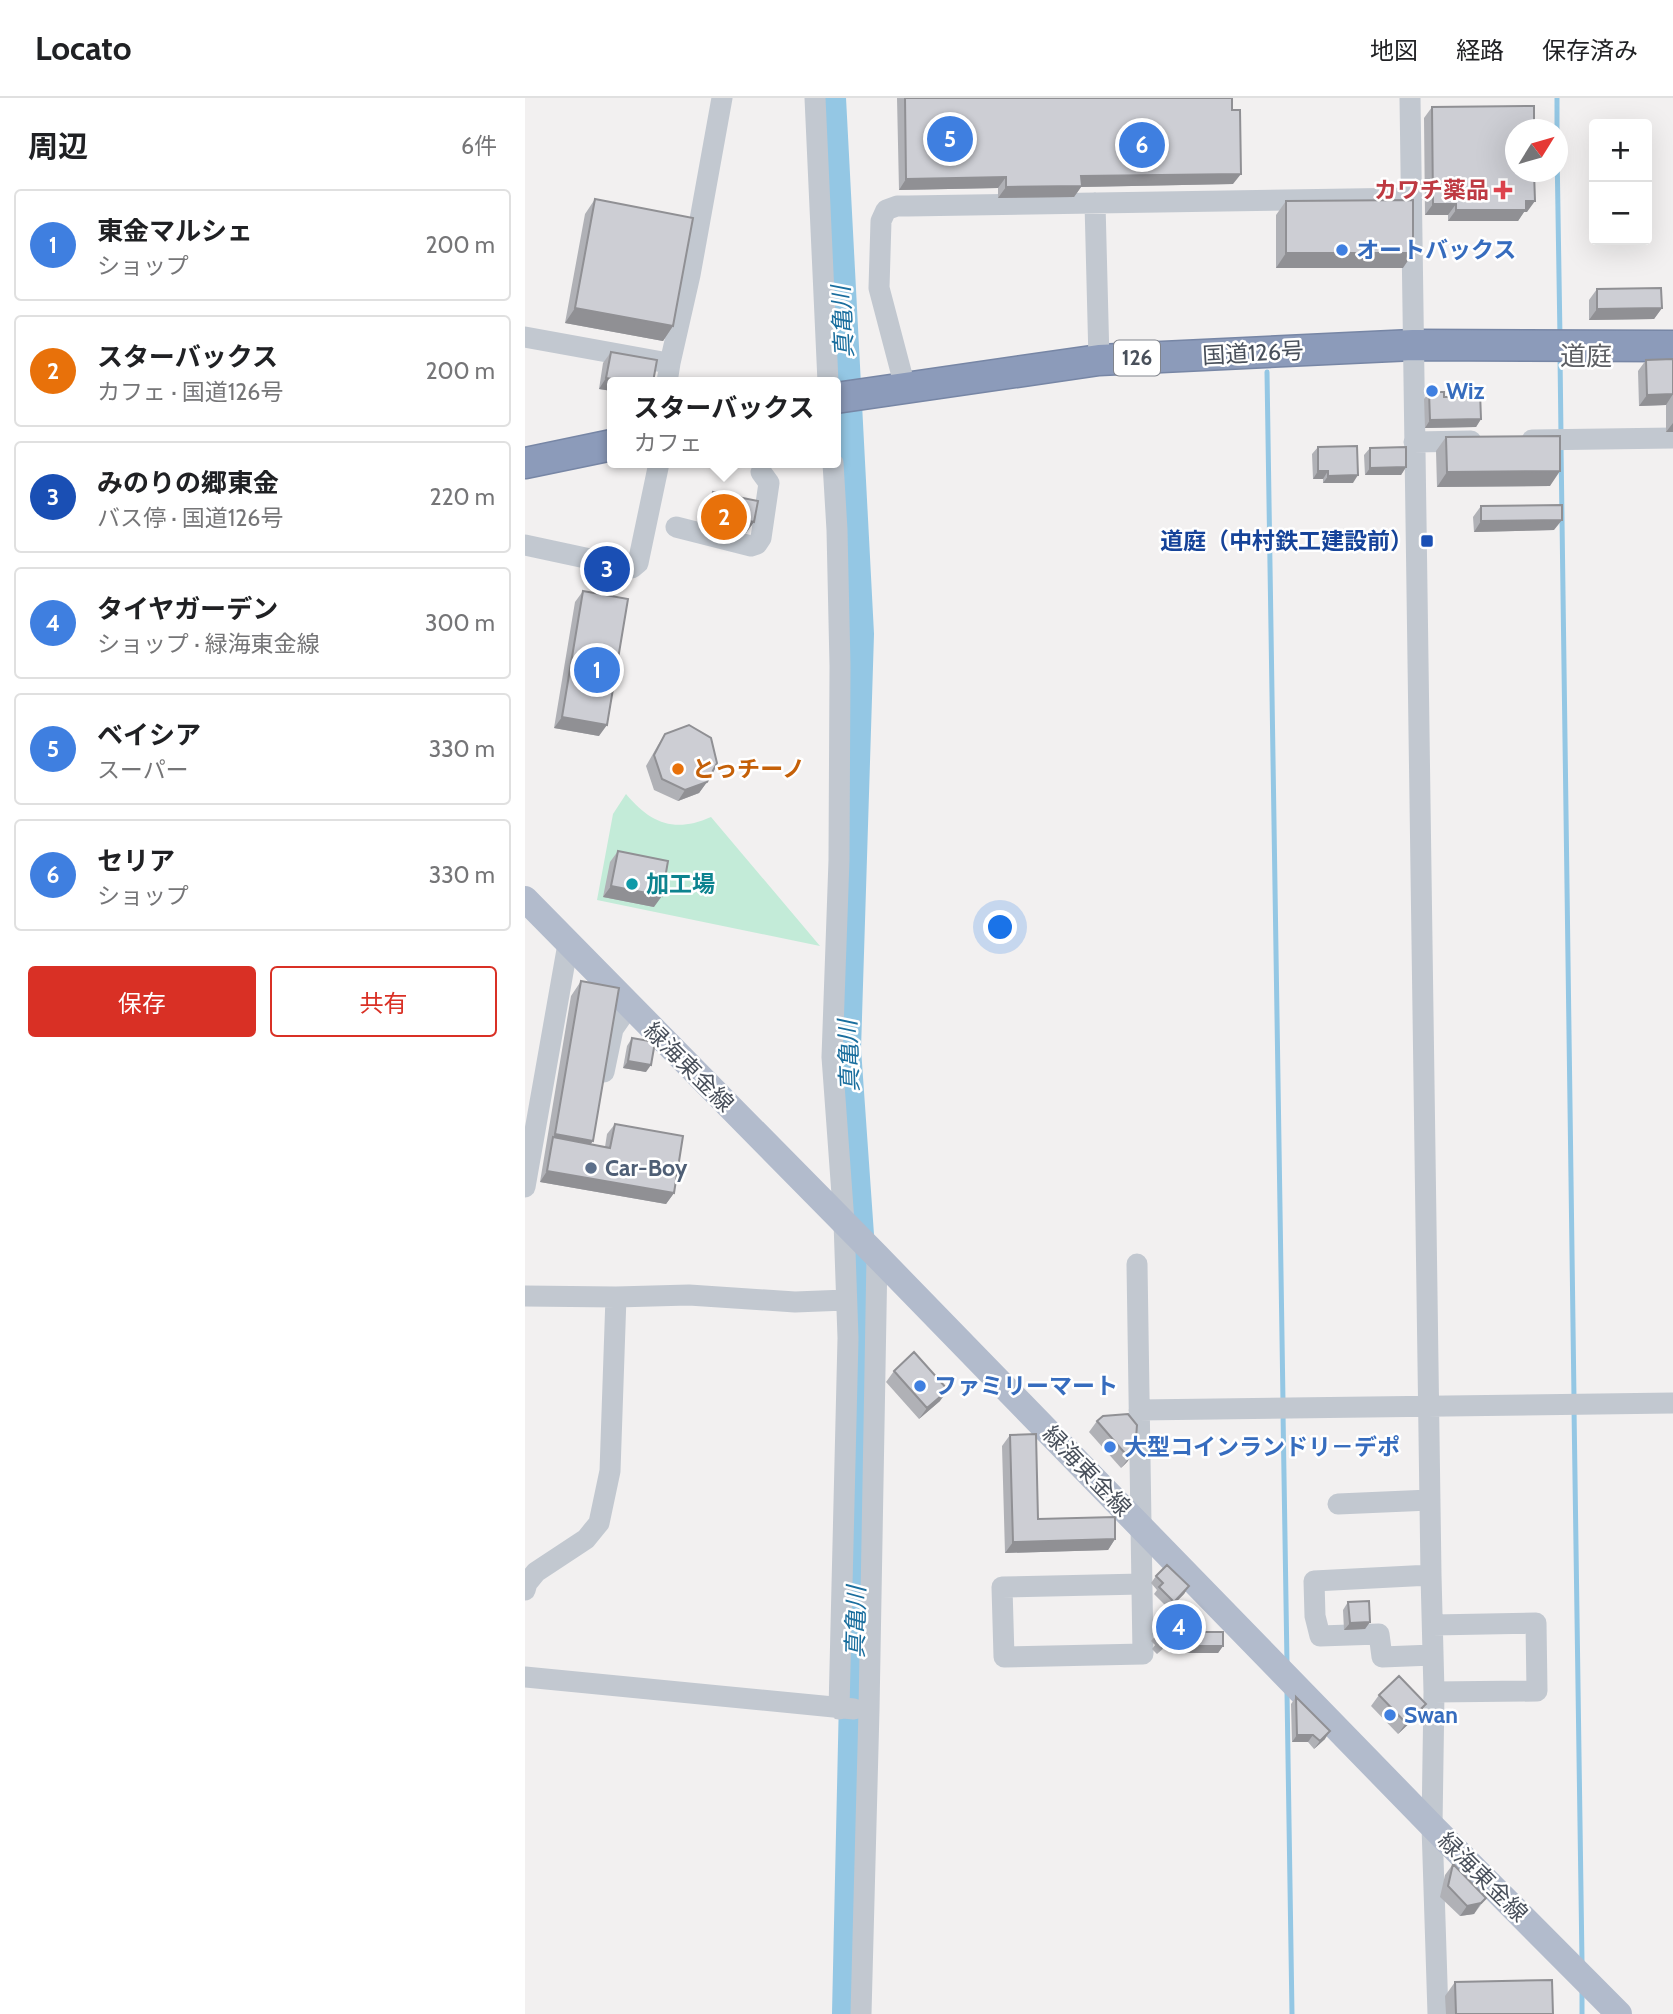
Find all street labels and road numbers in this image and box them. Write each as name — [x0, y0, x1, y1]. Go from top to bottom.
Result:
street label: 国道126号 — [1202, 336, 1304, 370]
road number: 126 — [1114, 341, 1160, 376]
street label: 緑海東金線 — [638, 1016, 740, 1118]
street label: 緑海東金線 — [1037, 1420, 1137, 1522]
street label: 緑海東金線 — [1432, 1826, 1534, 1928]

